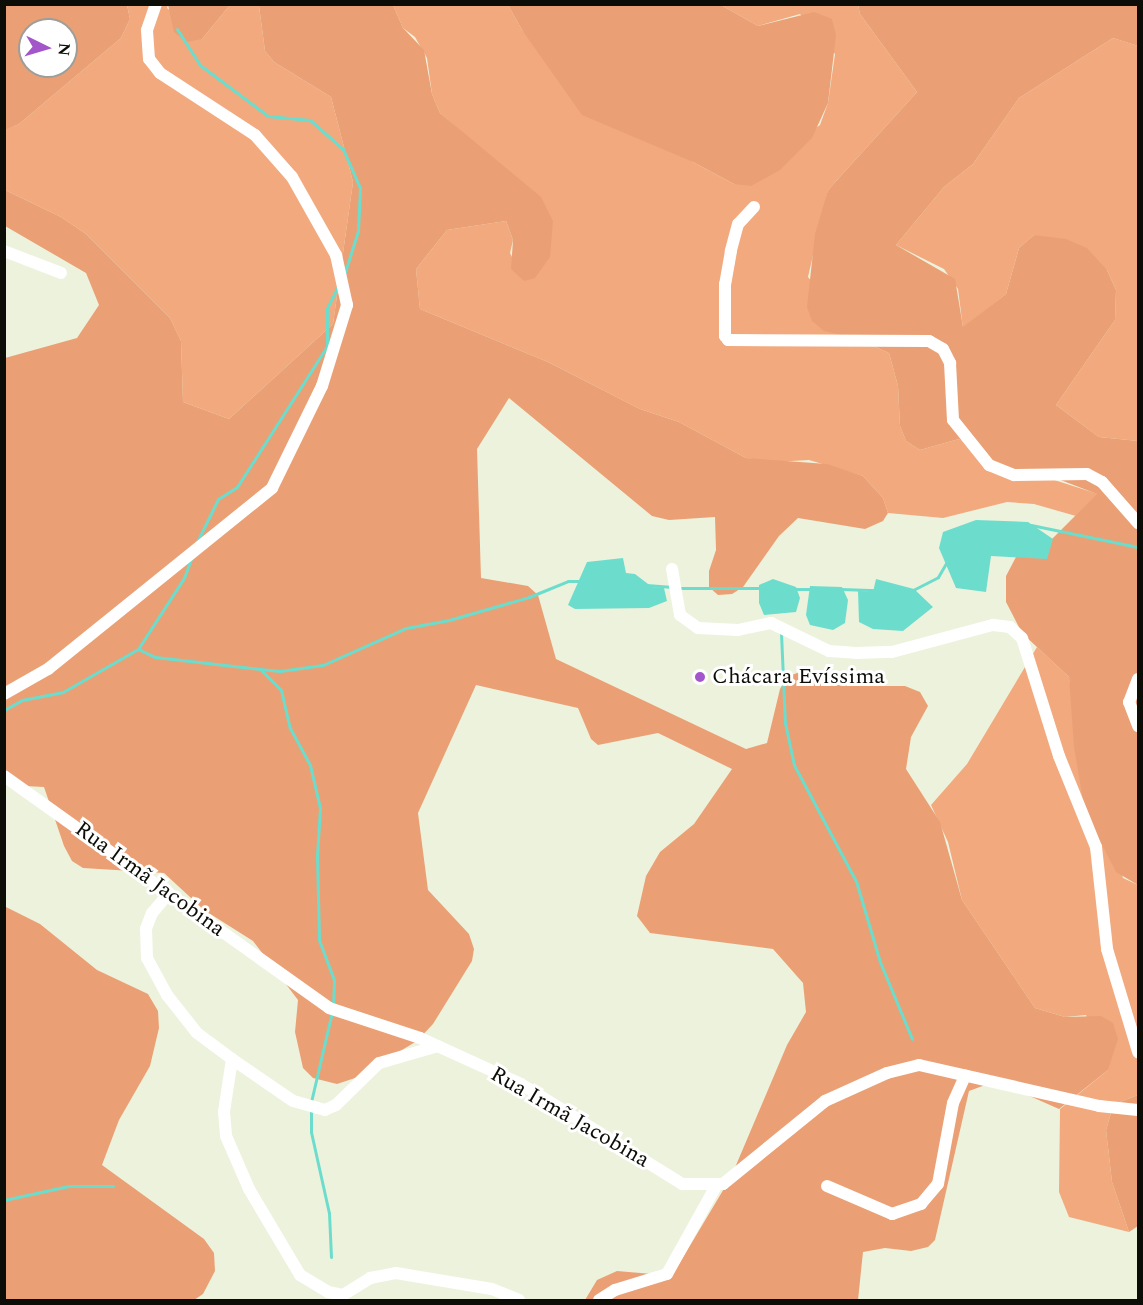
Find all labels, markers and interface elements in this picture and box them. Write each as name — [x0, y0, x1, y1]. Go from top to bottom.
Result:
north arrow — [18, 18, 78, 78]
text: N — [51, 42, 76, 57]
place label: Chácara Evíssima — [712, 664, 885, 690]
marker: Chácara Evíssima — [693, 670, 707, 684]
street label: Rua Irmã Jacobina — [70, 816, 230, 942]
street label: Rua Irmã Jacobina — [486, 1061, 654, 1173]

